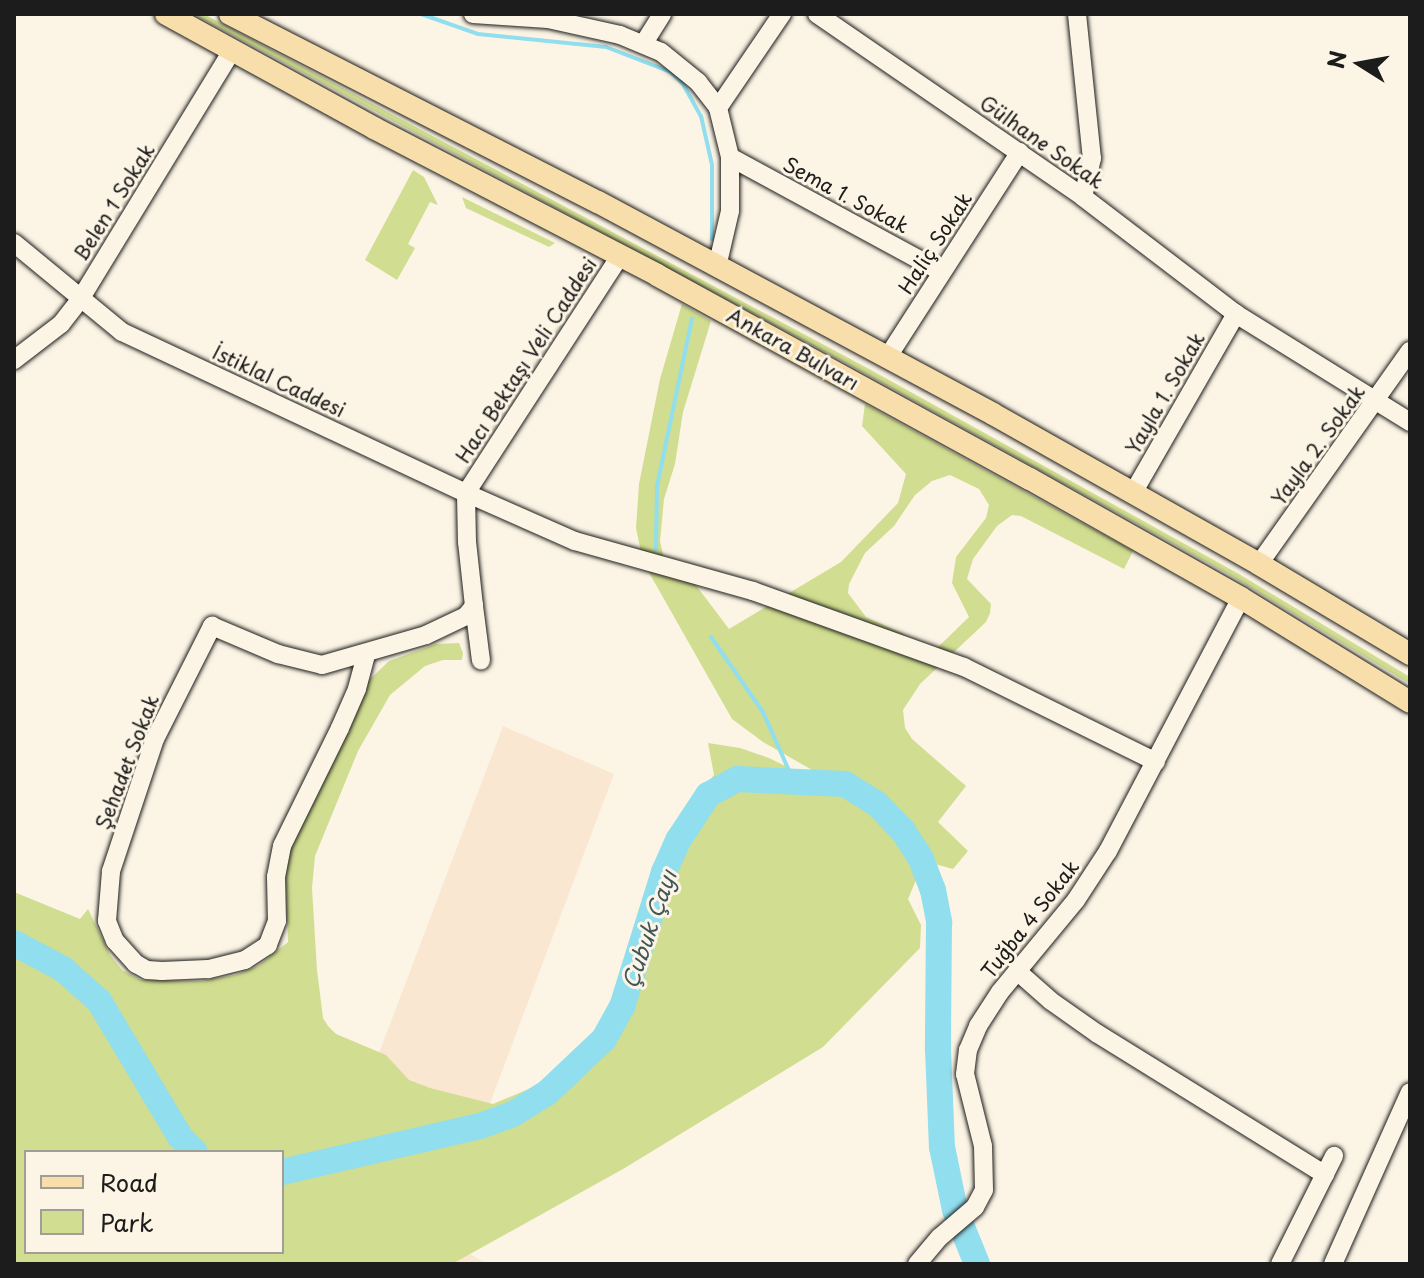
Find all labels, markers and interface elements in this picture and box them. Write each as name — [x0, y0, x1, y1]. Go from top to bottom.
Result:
north arrow — [1320, 24, 1400, 104]
text: N — [1318, 48, 1354, 71]
street label: Gülhane Sokak — [975, 90, 1109, 194]
street label: Belen 1 Sokak — [68, 138, 160, 266]
street label: Sema 1. Sokak — [778, 151, 914, 239]
street label: Haliç Sokak — [893, 187, 977, 299]
street label: Hacı Bektaşı Veli Caddesi — [450, 252, 602, 468]
street label: Ankara Bulvarı — [723, 303, 863, 395]
street label: Yayla 1. Sokak — [1120, 326, 1210, 460]
street label: İstiklal Caddesi — [208, 339, 350, 423]
street label: Yayla 2. Sokak — [1266, 379, 1370, 511]
street label: Şehadet Sokak — [90, 690, 164, 834]
street label: Tuğba 4 Sokak — [976, 855, 1084, 983]
water label: Çubuk Çayı — [615, 866, 681, 992]
legend — [24, 1150, 284, 1254]
text: Road — [100, 1164, 158, 1200]
text: Park — [100, 1204, 154, 1240]

